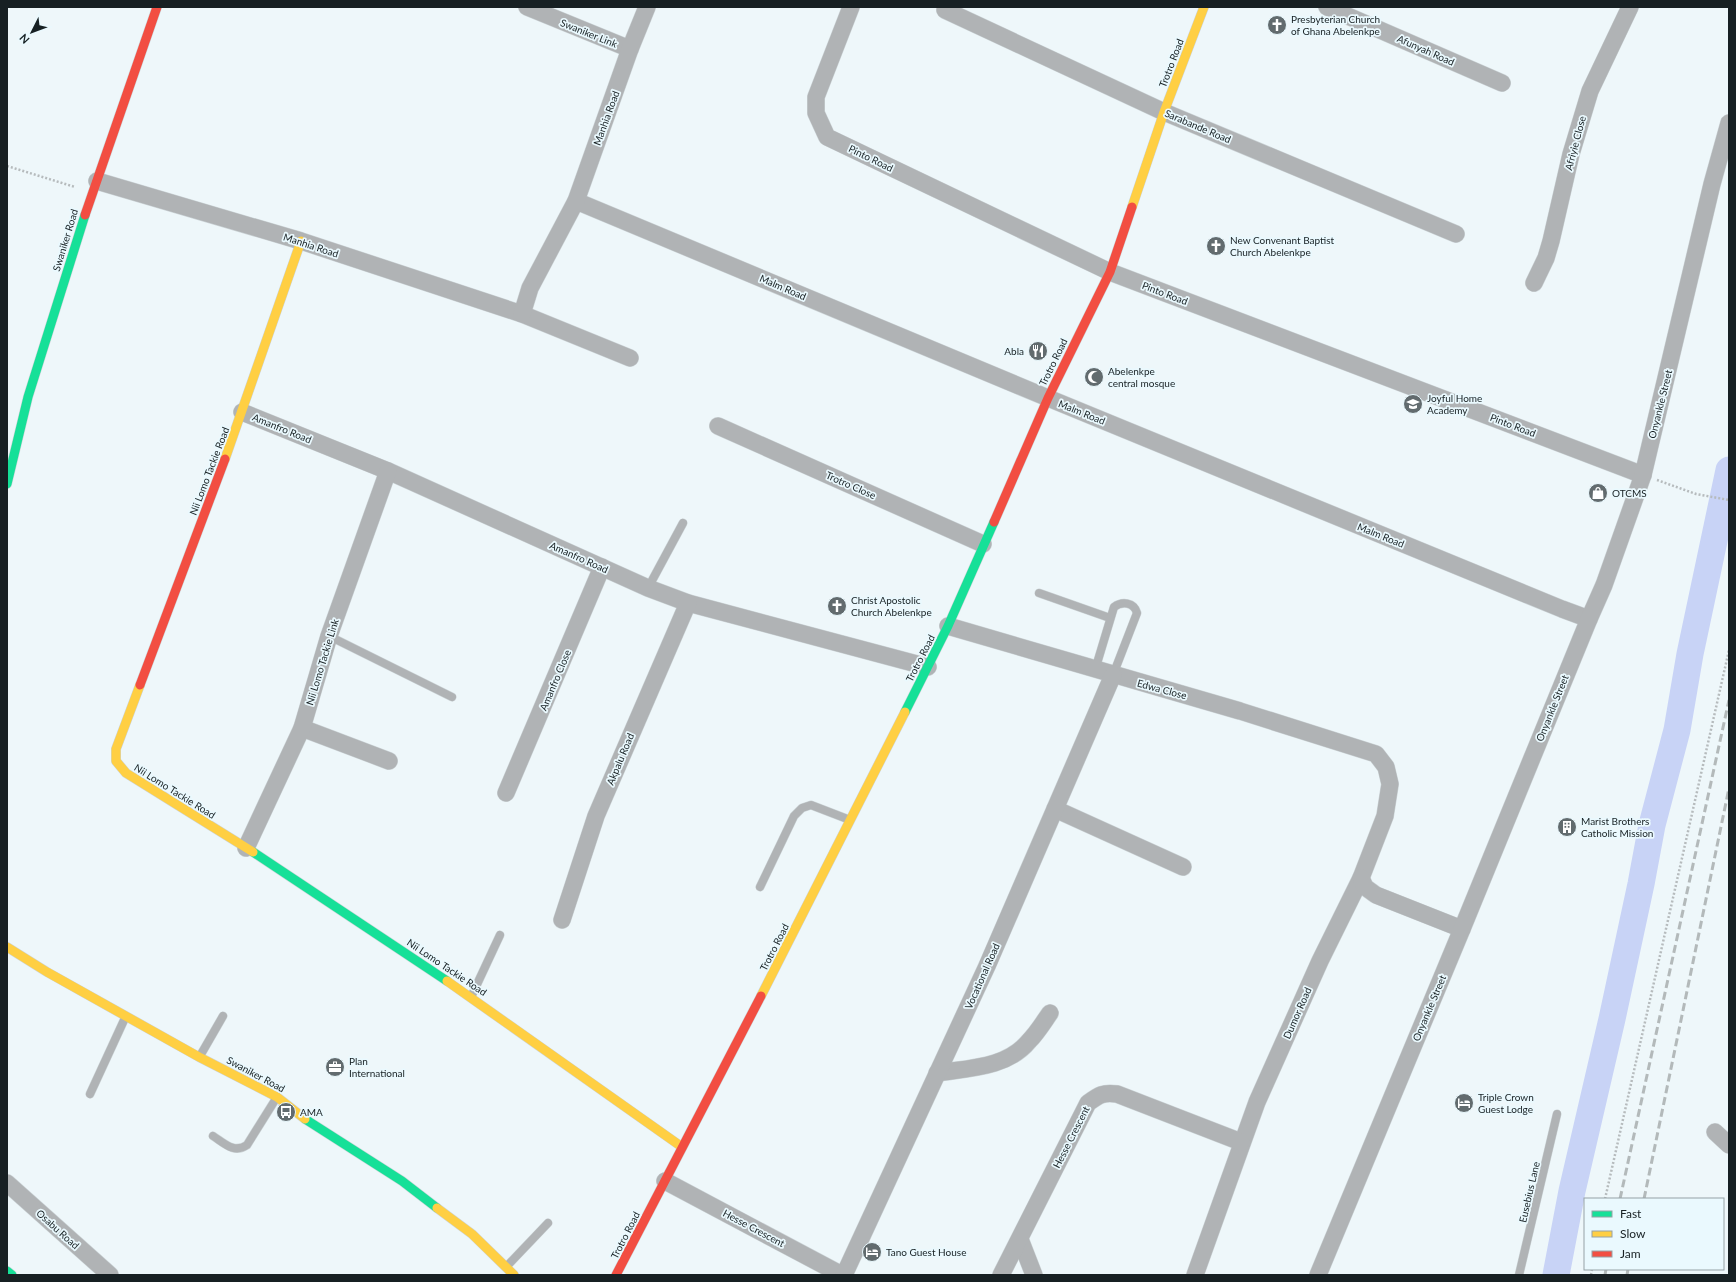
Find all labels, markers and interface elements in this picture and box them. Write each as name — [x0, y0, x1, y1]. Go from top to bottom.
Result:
north arrow — [12, 12, 52, 52]
place label: Presbyterian Church of Ghana Abelenkpe — [1291, 13, 1380, 37]
church icon: Presbyterian Church of Ghana Abelenkpe — [1266, 14, 1288, 36]
street label: Swaniker Link — [559, 16, 620, 50]
text: N — [17, 32, 32, 47]
street label: Afunyah Road — [1395, 32, 1457, 68]
street label: Trotro Road — [1156, 37, 1186, 89]
street label: Manhia Road — [591, 89, 621, 147]
street label: Sarabande Road — [1163, 107, 1233, 145]
street label: Afriyie Close — [1562, 114, 1588, 172]
street label: Pinto Road — [847, 142, 895, 174]
street label: Swaniker Road — [50, 208, 80, 272]
street label: Manhia Road — [282, 230, 340, 260]
place label: New Convenant Baptist Church Abelenkpe — [1230, 234, 1335, 258]
church icon: New Convenant Baptist Church Abelenkpe — [1205, 235, 1227, 257]
street label: Malm Road — [758, 272, 808, 302]
street label: Pinto Road — [1141, 279, 1189, 307]
street label: Trotro Road — [1036, 336, 1070, 388]
restaurant icon: Abla — [1027, 340, 1049, 362]
place label: Abla — [1004, 345, 1024, 357]
place label: Abelenkpe central mosque — [1108, 365, 1175, 389]
mosque icon: Abelenkpe central mosque — [1083, 366, 1105, 388]
street label: Onyankle Street — [1646, 368, 1674, 440]
place label: Joyful Home Academy — [1427, 392, 1482, 416]
school or university icon: Joyful Home Academy — [1402, 393, 1424, 415]
street label: Malm Road — [1057, 397, 1107, 427]
street label: Amanfro Road — [251, 411, 313, 445]
street label: Pinto Road — [1489, 411, 1537, 439]
street label: Nii Lomo Tackie Road — [187, 425, 231, 517]
street label: Trotro Close — [824, 469, 878, 501]
shop icon: OTCMS — [1587, 482, 1609, 504]
place label: OTCMS — [1612, 487, 1647, 499]
street label: Malm Road — [1356, 520, 1406, 550]
street label: Amanfro Road — [548, 539, 610, 575]
place label: Christ Apostolic Church Abelenkpe — [851, 594, 932, 618]
church icon: Christ Apostolic Church Abelenkpe — [826, 595, 848, 617]
street label: Nii Lomo Tackie Link — [303, 617, 341, 707]
street label: Trotro Road — [903, 632, 937, 684]
street label: Amanfro Close — [537, 648, 573, 712]
street label: Onyankle Street — [1533, 673, 1571, 743]
street label: Edwa Close — [1136, 677, 1188, 701]
street label: Akpalu Road — [604, 731, 636, 787]
street label: Nii Lomo Tackie Road — [132, 761, 218, 821]
place label: Marist Brothers Catholic Mission — [1581, 815, 1653, 839]
building icon: Marist Brothers Catholic Mission — [1556, 816, 1578, 838]
street label: Trotro Road — [757, 921, 791, 973]
street label: Nii Lomo Tackie Road — [405, 936, 489, 998]
street label: Vocational Road — [962, 941, 1002, 1011]
street label: Onyankle Street — [1410, 973, 1448, 1043]
street label: Dumor Road — [1280, 985, 1314, 1041]
street label: Swaniker Road — [225, 1054, 287, 1094]
place label: Plan International — [349, 1055, 405, 1079]
office icon: Plan International — [324, 1056, 346, 1078]
place label: Triple Crown Guest Lodge — [1478, 1091, 1534, 1115]
hotel icon: Triple Crown Guest Lodge — [1453, 1092, 1475, 1114]
bus stop icon: AMA — [275, 1101, 297, 1123]
street label: Hesse Crescent — [1050, 1104, 1092, 1170]
place label: AMA — [300, 1106, 323, 1118]
street label: Eusebius Lane — [1516, 1160, 1542, 1224]
legend — [1584, 1198, 1724, 1270]
text: Fast — [1620, 1206, 1642, 1221]
street label: Osabu Road — [34, 1207, 82, 1251]
street label: Hesse Crescent — [721, 1207, 787, 1249]
street label: Trotro Road — [608, 1209, 642, 1261]
text: Slow — [1620, 1226, 1646, 1241]
hotel icon: Tano Guest House — [861, 1241, 883, 1263]
place label: Tano Guest House — [886, 1246, 966, 1258]
text: Jam — [1620, 1246, 1641, 1261]

